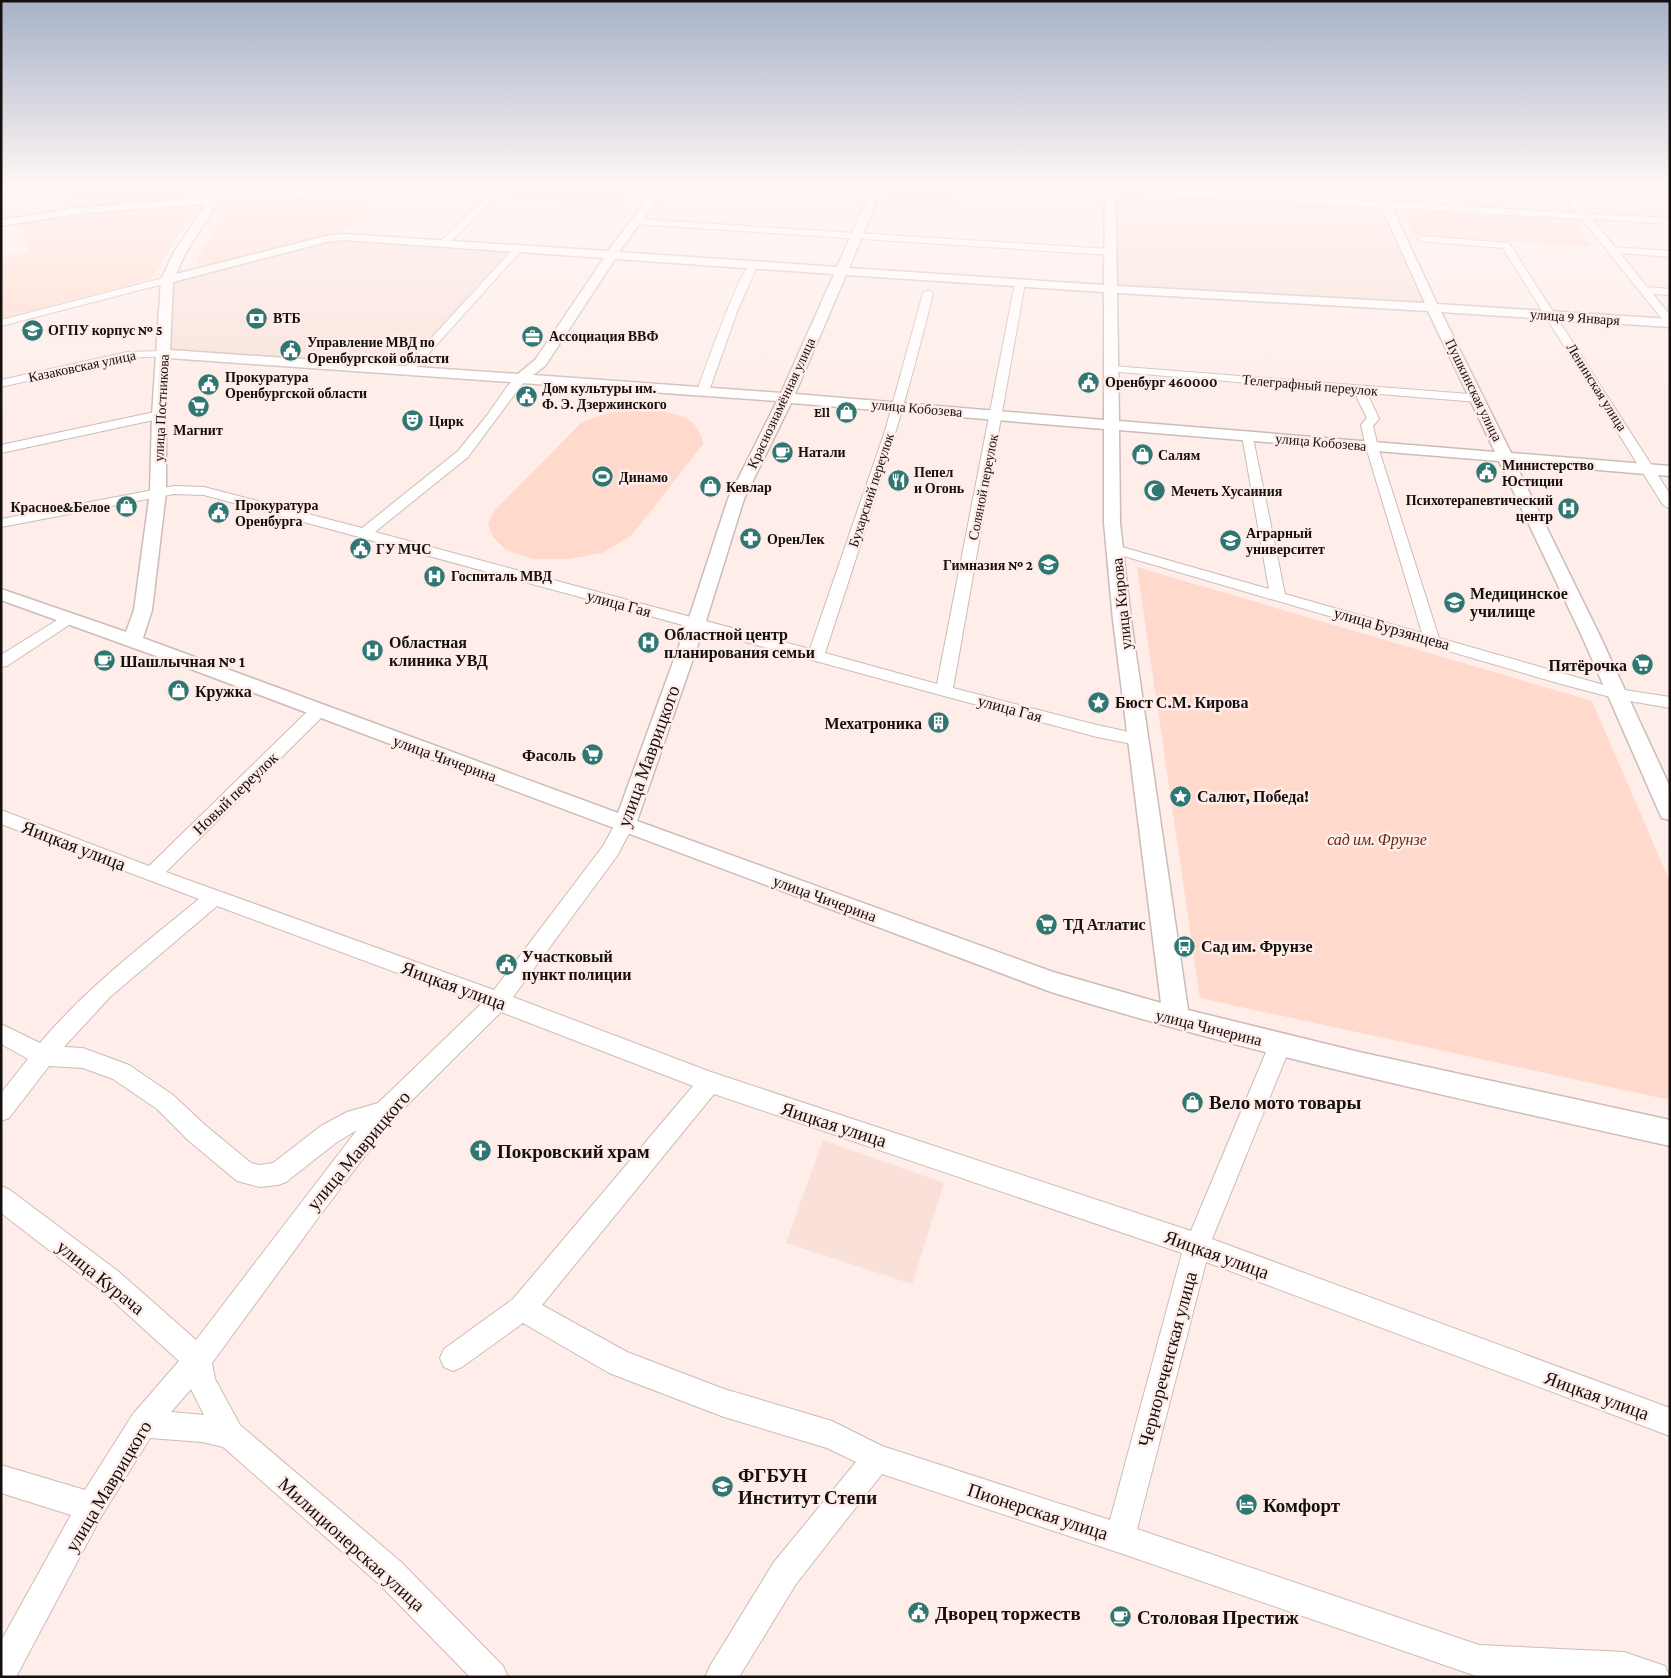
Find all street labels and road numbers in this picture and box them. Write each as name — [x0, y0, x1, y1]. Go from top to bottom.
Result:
street label: улица 9 Января — [1530, 306, 1621, 328]
street label: Краснознамённая улица — [744, 334, 819, 471]
street label: Пушкинская улица — [1442, 336, 1506, 445]
street label: Ленинская улица — [1564, 340, 1631, 435]
street label: Казаковская улица — [27, 347, 138, 385]
street label: улица Постникова — [150, 353, 172, 462]
street label: Телеграфный переулок — [1241, 371, 1379, 399]
street label: улица Кобозева — [871, 396, 964, 420]
street label: улица Кобозева — [1275, 430, 1368, 454]
street label: Бухарский переулок — [845, 431, 897, 549]
street label: Соляной переулок — [965, 432, 1001, 542]
street label: улица Кирова — [1108, 557, 1136, 651]
street label: улица Гая — [585, 587, 653, 621]
street label: улица Бурзянцева — [1332, 604, 1452, 654]
street label: улица Маврицкого — [613, 682, 684, 830]
street label: улица Гая — [976, 692, 1044, 726]
street label: улица Чичерина — [390, 732, 499, 786]
street label: Новый переулок — [190, 749, 282, 839]
street label: Яицкая улица — [19, 816, 129, 875]
street label: улица Чичерина — [770, 872, 879, 926]
street label: Яицкая улица — [399, 957, 509, 1014]
street label: улица Чичерина — [1154, 1006, 1264, 1050]
street label: улица Маврицкого — [302, 1086, 414, 1214]
street label: Яицкая улица — [778, 1098, 890, 1152]
street label: Яицкая улица — [1162, 1226, 1272, 1283]
street label: улица Курача — [53, 1236, 149, 1319]
street label: Чернореченская улица — [1134, 1269, 1201, 1449]
street label: Яицкая улица — [1542, 1367, 1652, 1424]
street label: улица Маврицкого — [61, 1417, 156, 1556]
street label: Милиционерская улица — [274, 1473, 430, 1616]
street label: Пионерская улица — [965, 1479, 1111, 1544]

